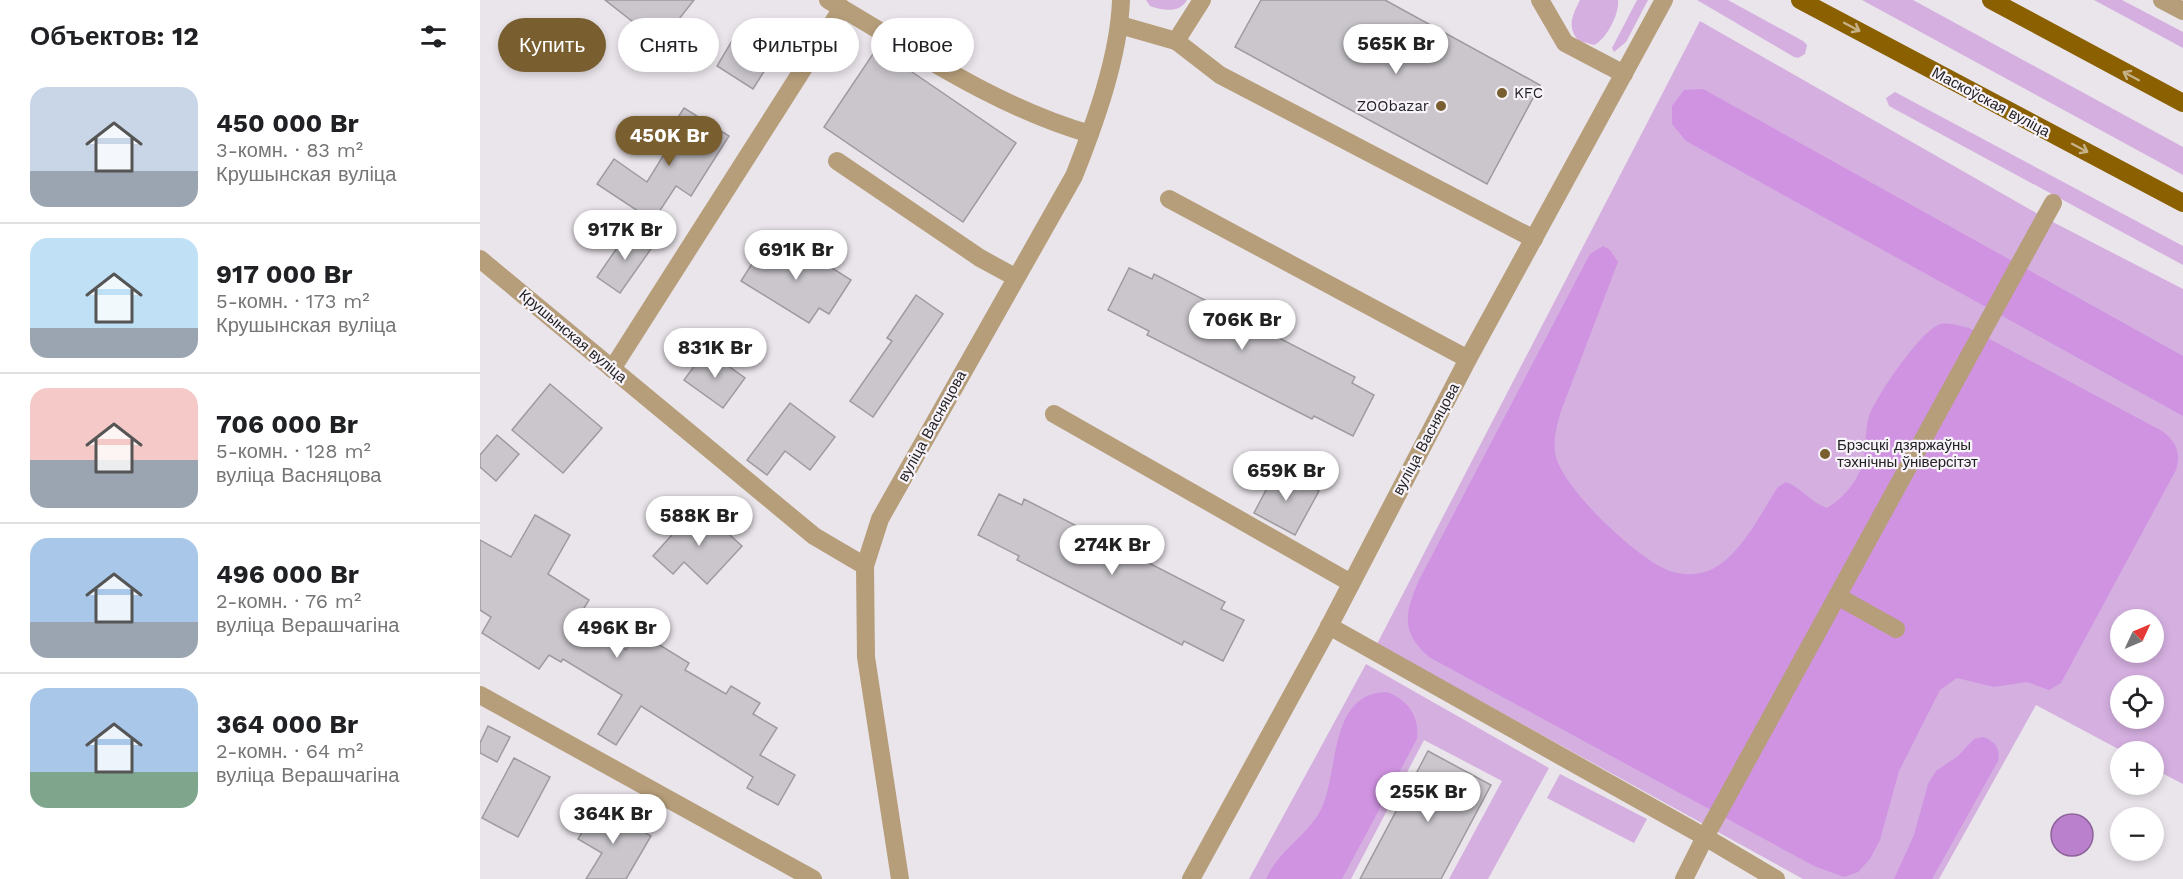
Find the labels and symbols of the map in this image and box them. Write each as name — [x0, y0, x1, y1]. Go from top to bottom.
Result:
one-way arrow — [1842, 22, 1860, 33]
pin: 565K Br — [1341, 24, 1451, 75]
street label: Маскоўская вуліца — [1929, 63, 2054, 141]
one-way arrow — [2123, 70, 2141, 81]
place label: KFC — [1514, 84, 1543, 102]
marker: KFC — [1495, 86, 1509, 100]
place label: ZOObazar — [1357, 97, 1429, 115]
marker: ZOObazar — [1434, 99, 1448, 113]
pin: 450K Br — [614, 116, 724, 167]
one-way arrow — [2070, 143, 2088, 154]
pin: 917K Br — [570, 210, 680, 261]
pin: 691K Br — [741, 230, 851, 281]
street label: Крушынская вуліца — [515, 286, 631, 387]
pin: 706K Br — [1187, 300, 1297, 351]
pin: 831K Br — [660, 328, 770, 379]
street label: вуліца Васняцова — [894, 367, 970, 485]
street label: вуліца Васняцова — [1389, 379, 1463, 498]
place label: Брэсцкі дзяржаўны тэхнічны ўніверсітэт — [1837, 436, 1978, 471]
marker: Брэсцкі дзяржаўны тэхнічны ўніверсітэт — [1818, 447, 1832, 461]
pin: 659K Br — [1231, 451, 1341, 502]
pin: 588K Br — [644, 496, 754, 547]
pin: 274K Br — [1057, 525, 1167, 576]
pin: 496K Br — [562, 608, 672, 659]
north arrow — [2110, 609, 2164, 663]
pin: 255K Br — [1373, 772, 1483, 823]
pin: 364K Br — [558, 794, 668, 845]

